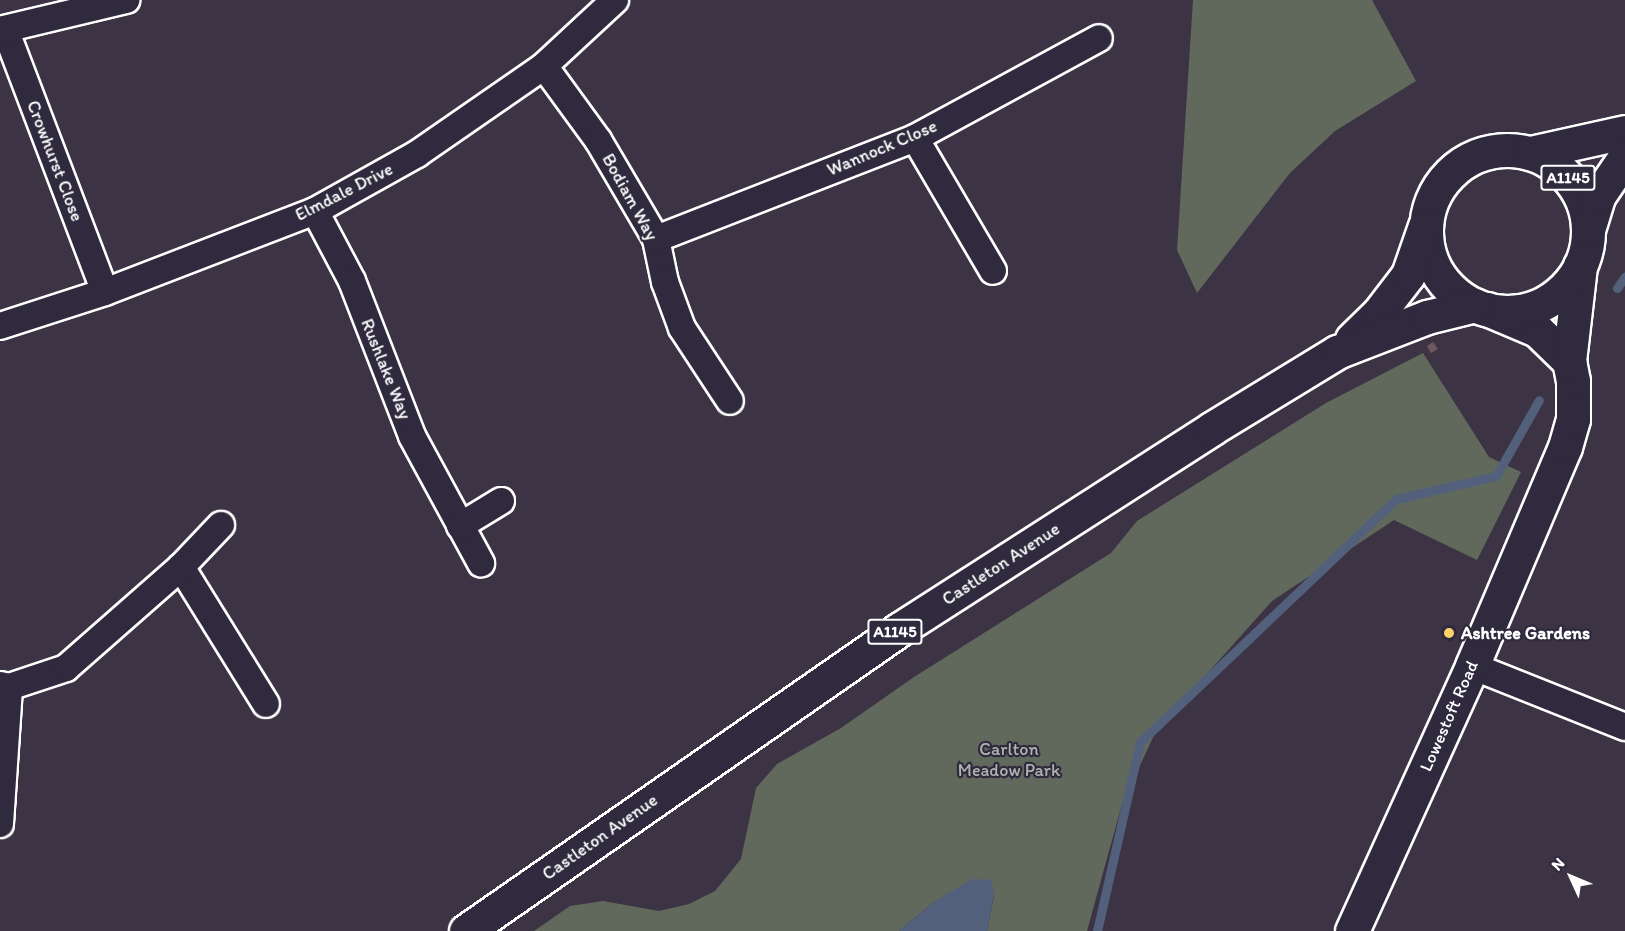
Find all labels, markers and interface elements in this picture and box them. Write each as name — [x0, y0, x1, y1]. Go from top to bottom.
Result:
street label: Crowhurst Close — [22, 97, 88, 225]
street label: Wannock Close — [824, 115, 940, 181]
street label: Bodiam Way — [597, 150, 663, 244]
street label: Elmdale Drive — [291, 158, 397, 226]
road number: A1145 — [1540, 165, 1596, 191]
street label: Rushlake Way — [356, 316, 416, 422]
street label: Castleton Avenue — [938, 518, 1064, 610]
road number: A1145 — [866, 619, 924, 645]
place label: Ashtree Gardens — [1461, 622, 1590, 644]
marker: Ashtree Gardens — [1442, 626, 1456, 640]
street label: Lowestoft Road — [1415, 657, 1483, 775]
park label: Carlton Meadow Park — [958, 739, 1060, 782]
street label: Castleton Avenue — [538, 789, 662, 885]
north arrow — [1541, 847, 1601, 907]
text: N — [1547, 854, 1568, 875]

